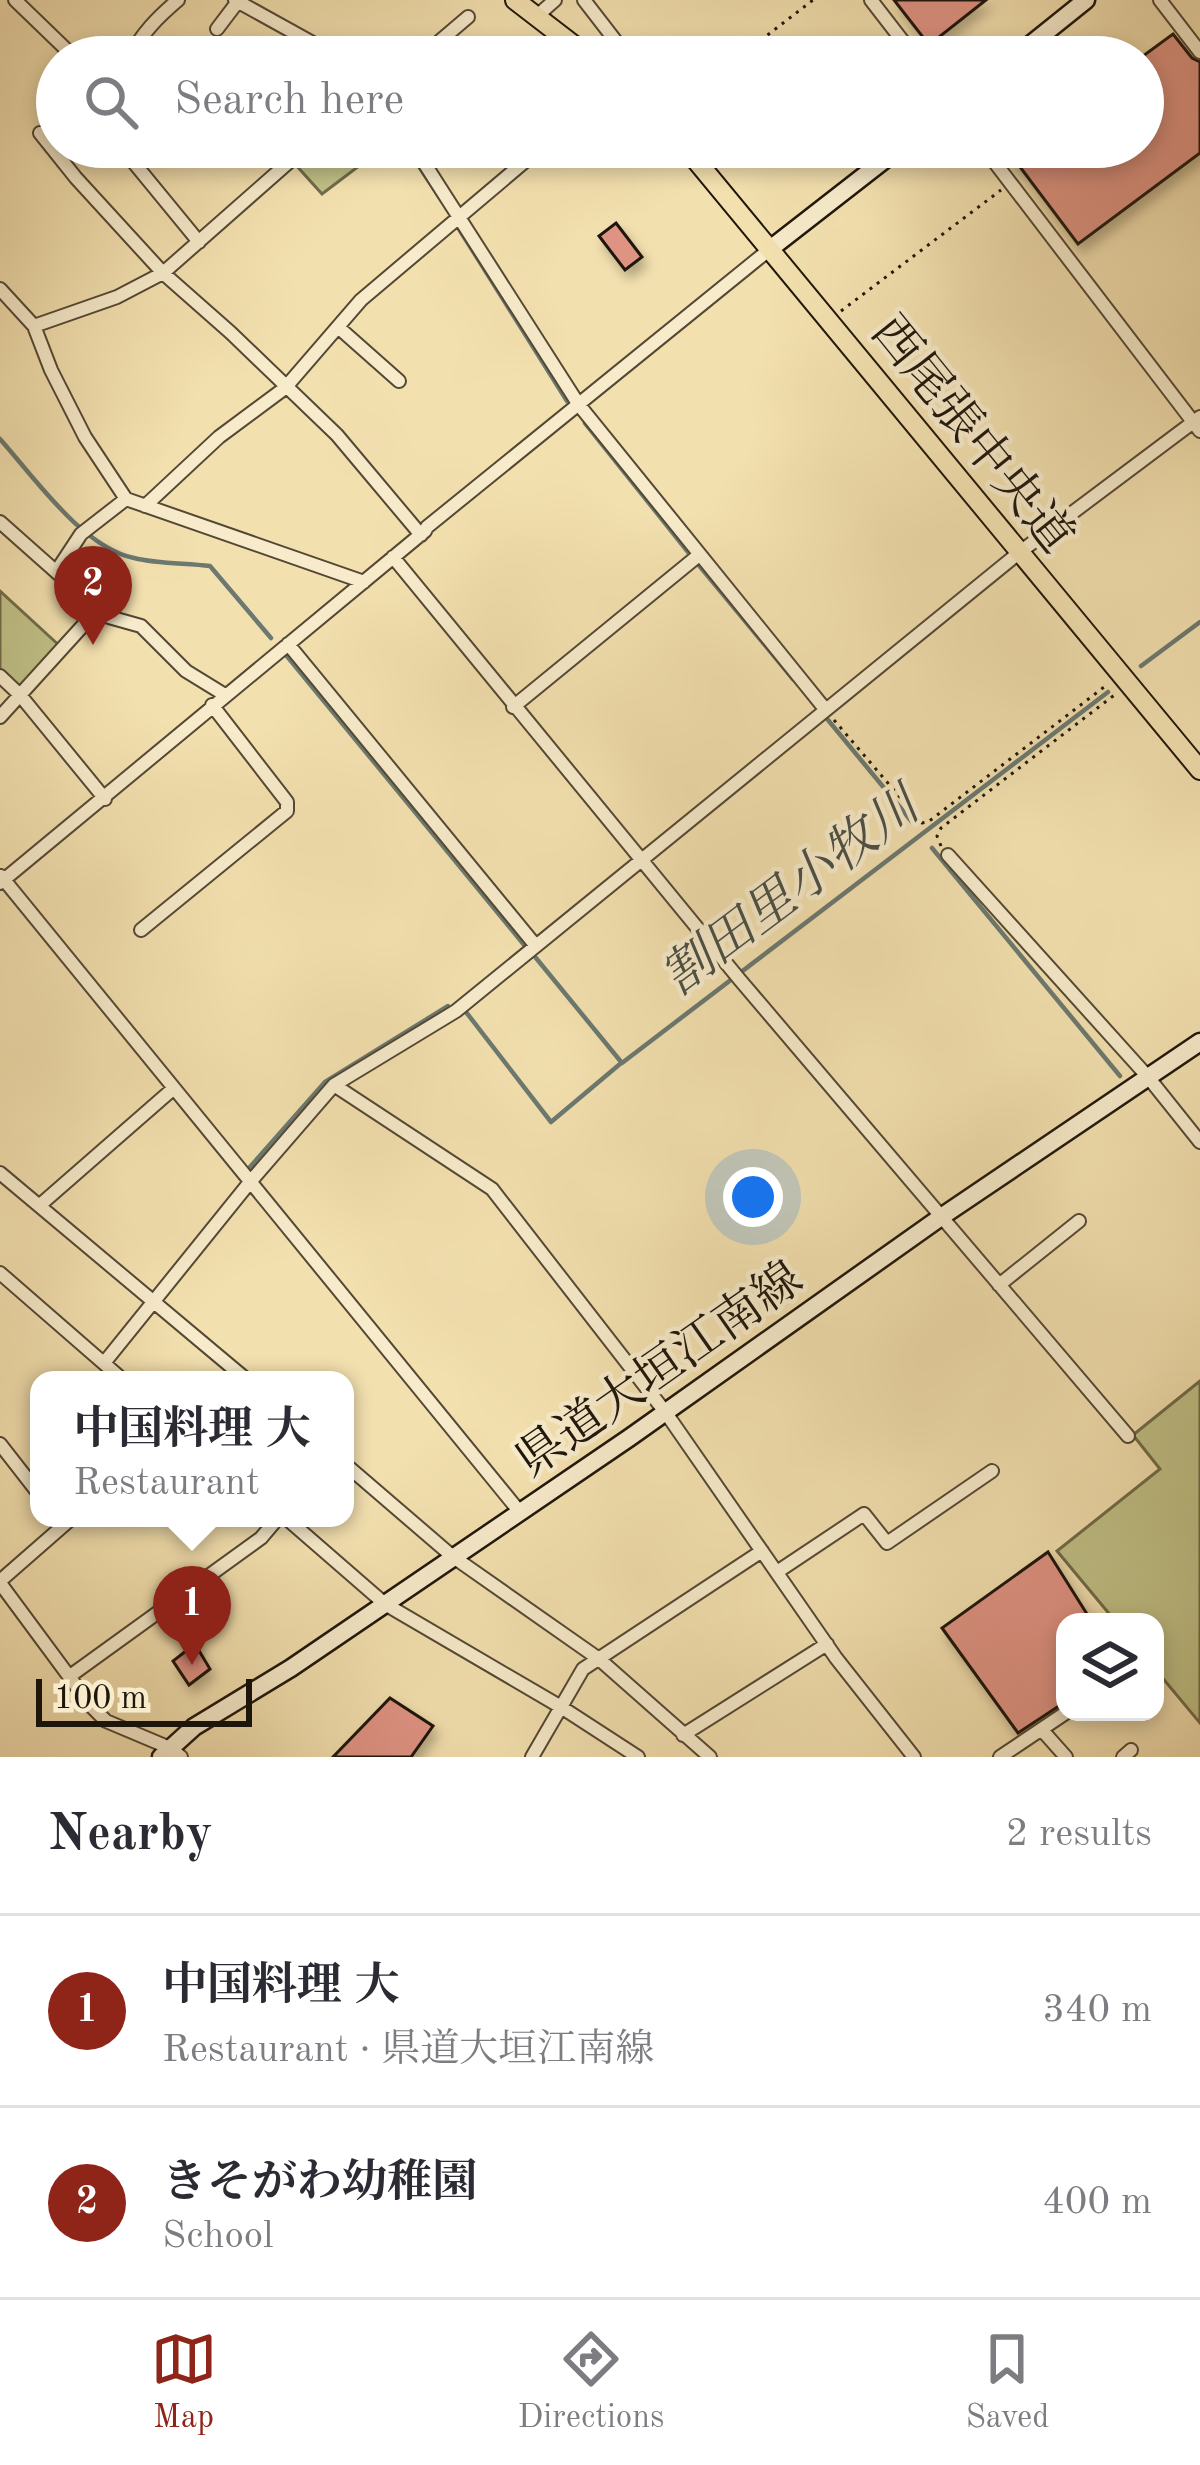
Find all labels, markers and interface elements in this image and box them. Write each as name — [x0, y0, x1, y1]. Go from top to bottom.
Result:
search box — [36, 36, 1164, 168]
icon: search — [78, 69, 144, 135]
text: Search here — [174, 79, 404, 124]
street label: 西尾張中央道 — [862, 306, 1083, 563]
pin: 2 — [54, 546, 132, 645]
water label: 割田里小牧川 — [652, 775, 933, 1006]
your location — [723, 1167, 783, 1227]
street label: 県道大垣江南線 — [507, 1252, 812, 1487]
popup — [30, 1371, 354, 1527]
text: 中国料理 大 — [73, 1409, 311, 1454]
text: Restaurant — [73, 1464, 260, 1503]
pin: 1 — [153, 1566, 231, 1665]
map controls — [1056, 1613, 1164, 1721]
button: layers — [1056, 1613, 1164, 1721]
scale bar — [36, 1673, 252, 1726]
text: 100 m — [54, 1683, 147, 1716]
text: Nearby — [48, 1810, 213, 1861]
text: 2 results — [1006, 1815, 1152, 1854]
text: 中国料理 大 — [162, 1965, 400, 2010]
text: 1 — [76, 1991, 98, 2030]
text: 340 m — [1042, 1991, 1152, 2030]
text: Restaurant · 県道大垣江南線 — [162, 2031, 654, 2070]
text: きそがわ幼稚園 — [162, 2162, 477, 2207]
text: 2 — [76, 2183, 98, 2222]
text: 400 m — [1042, 2183, 1152, 2222]
text: School — [162, 2217, 274, 2256]
tab: Map — [151, 2326, 217, 2439]
tab: Directions — [518, 2326, 664, 2439]
tab: Saved — [965, 2326, 1049, 2439]

